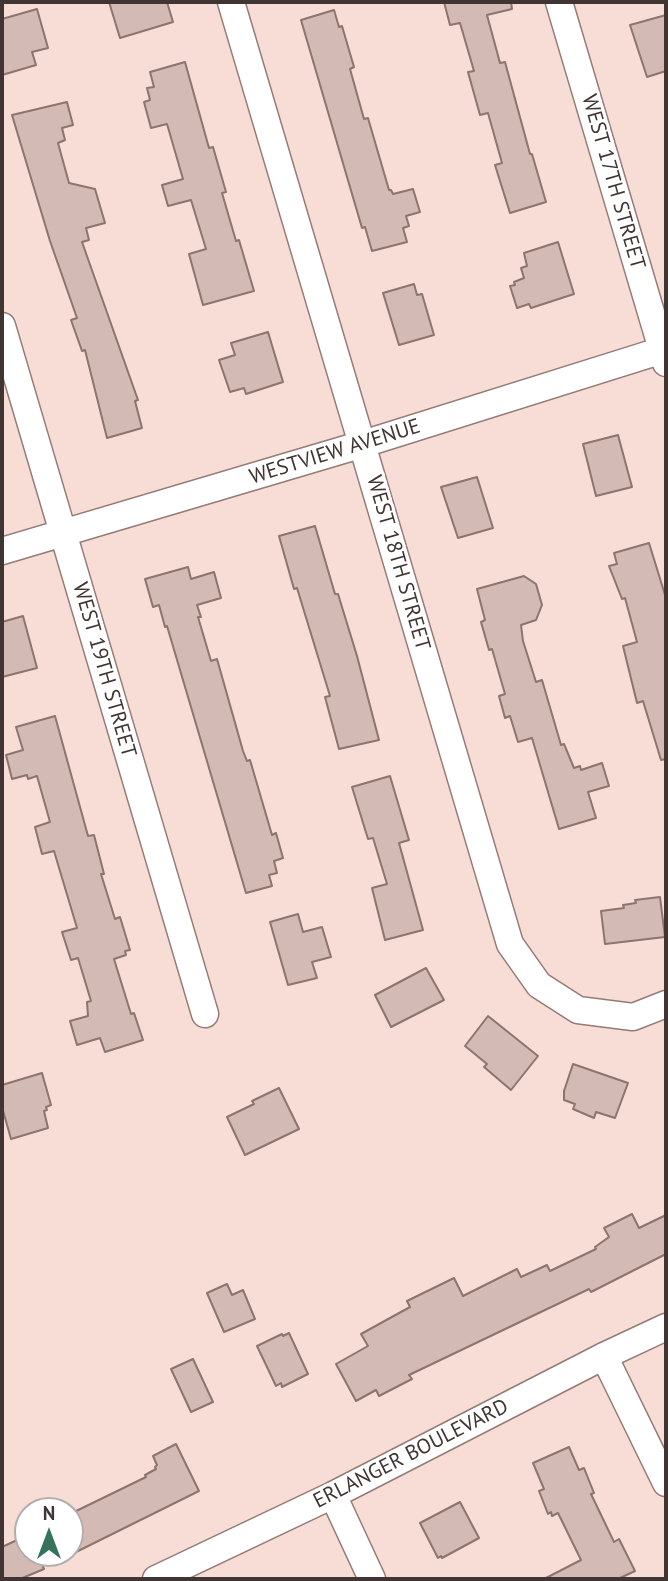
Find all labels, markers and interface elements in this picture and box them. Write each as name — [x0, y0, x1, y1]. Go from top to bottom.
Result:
street label: WEST 17TH STREET — [576, 92, 650, 272]
street label: WESTVIEW AVENUE — [247, 414, 423, 490]
street label: WEST 18TH STREET — [361, 473, 435, 653]
street label: WEST 19TH STREET — [67, 580, 141, 760]
street label: ERLANGER BOULEVARD — [309, 1394, 513, 1514]
north arrow — [14, 1497, 84, 1567]
text: N — [43, 1501, 55, 1525]

